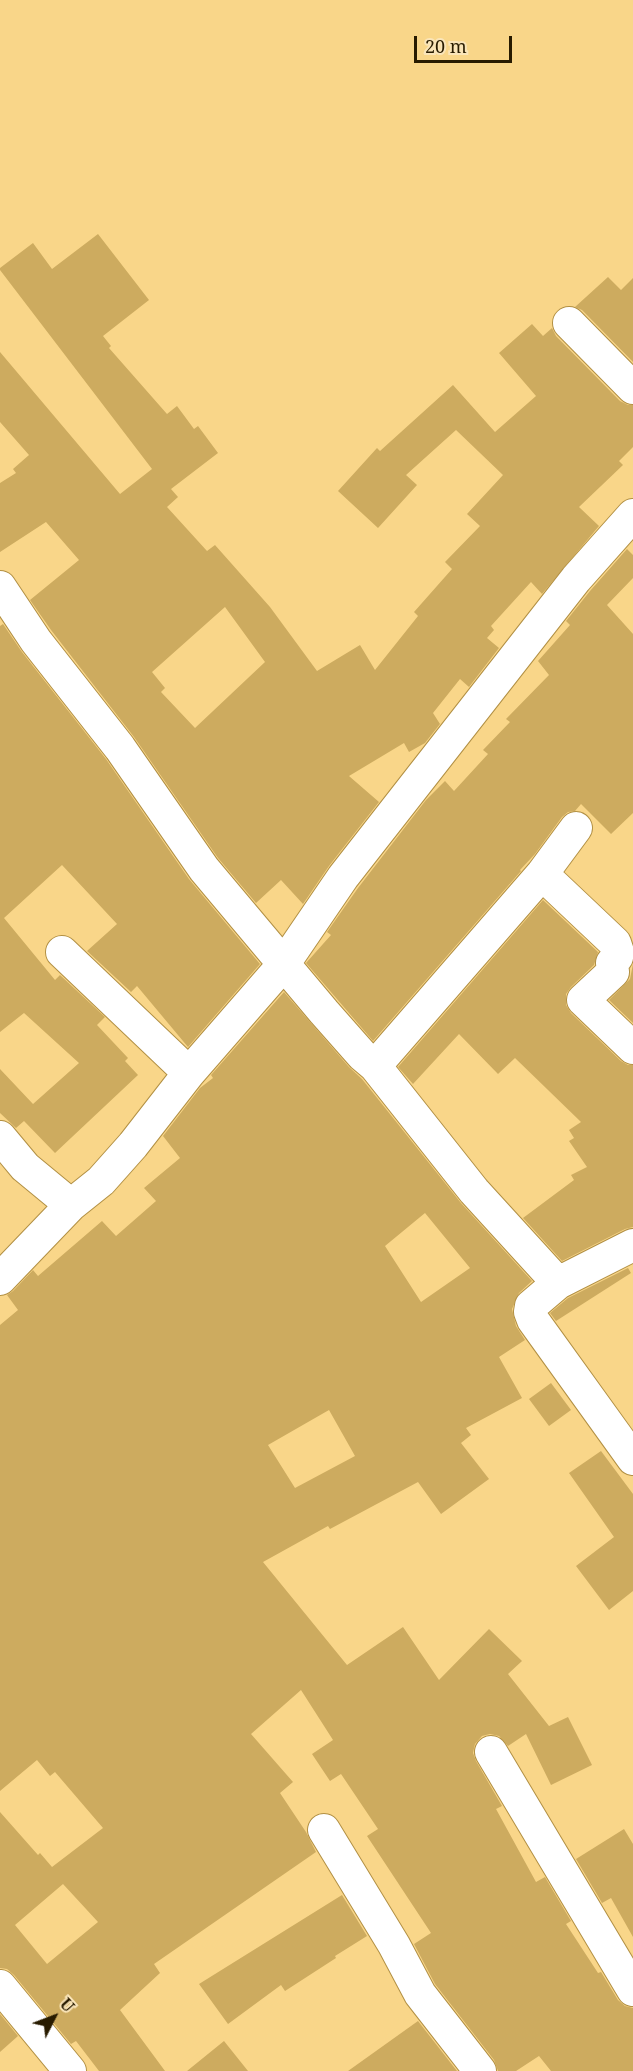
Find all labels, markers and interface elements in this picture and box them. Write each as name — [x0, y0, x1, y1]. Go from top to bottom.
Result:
scale bar — [417, 24, 514, 62]
text: 20 m — [425, 34, 467, 58]
north arrow — [24, 1987, 84, 2047]
text: U — [55, 1993, 80, 2017]

